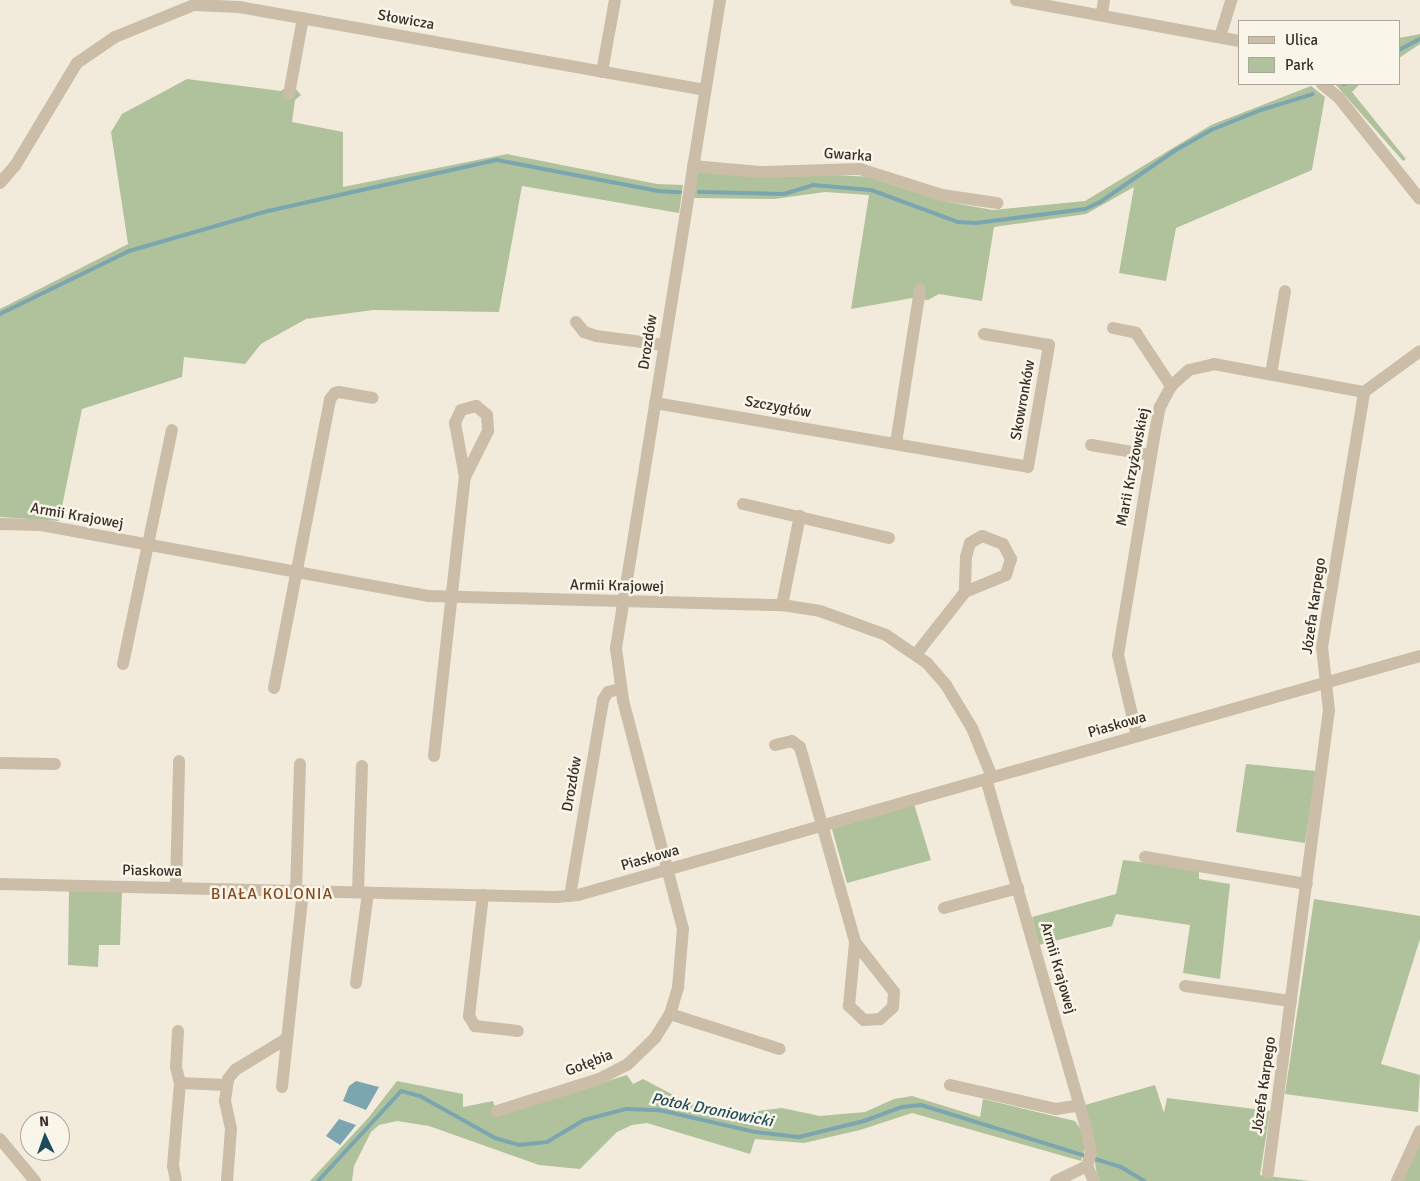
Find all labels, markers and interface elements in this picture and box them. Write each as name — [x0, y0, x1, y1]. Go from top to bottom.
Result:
street label: Słowicza — [376, 6, 436, 34]
legend — [1238, 20, 1400, 85]
text: Ulica — [1285, 31, 1318, 49]
text: Park — [1285, 56, 1314, 74]
street label: Gwarka — [823, 144, 873, 166]
street label: Drozdów — [635, 313, 661, 371]
street label: Skowronków — [1007, 359, 1039, 441]
street label: Szczygłów — [744, 392, 812, 422]
street label: Marii Krzyżowskiej — [1113, 406, 1153, 528]
street label: Armii Krajowej — [29, 499, 125, 533]
street label: Józefa Karpego — [1298, 556, 1330, 656]
street label: Armii Krajowej — [570, 576, 664, 596]
street label: Piaskowa — [1086, 708, 1148, 742]
street label: Drozdów — [558, 755, 586, 813]
street label: Piaskowa — [619, 841, 681, 875]
street label: Piaskowa — [122, 861, 182, 881]
district label: BIAŁA KOLONIA — [209, 884, 335, 904]
street label: Armii Krajowej — [1036, 920, 1080, 1016]
street label: Józefa Karpego — [1248, 1035, 1280, 1135]
street label: Gołębia — [563, 1046, 615, 1080]
water label: Potok Droniowicki — [650, 1089, 774, 1131]
north arrow — [20, 1111, 70, 1161]
text: N — [39, 1113, 50, 1130]

